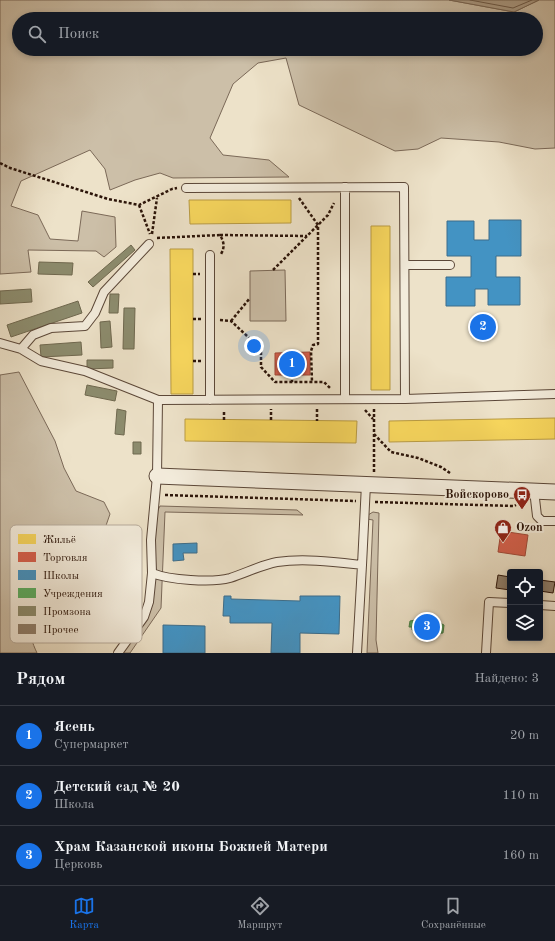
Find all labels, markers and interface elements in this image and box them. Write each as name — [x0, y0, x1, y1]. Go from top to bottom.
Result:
search box — [12, 12, 543, 56]
icon: search — [26, 23, 48, 45]
text: Поиск — [58, 27, 99, 42]
pin: 2 — [470, 312, 496, 342]
your location — [244, 336, 264, 356]
pin: 1 — [279, 349, 305, 379]
bus stop icon: Войскорово — [512, 485, 532, 510]
place label: Войскорово — [445, 489, 509, 501]
shop icon: Ozon — [493, 518, 513, 543]
place label: Ozon — [516, 522, 543, 534]
legend — [10, 525, 142, 643]
text: Жильё — [43, 535, 76, 546]
text: Торговля — [43, 553, 88, 564]
map controls — [507, 569, 543, 641]
button: locate — [507, 569, 543, 605]
text: Школы — [43, 571, 79, 582]
text: Учреждения — [43, 589, 103, 600]
button: layers — [507, 605, 543, 641]
text: Промзона — [43, 607, 91, 618]
pin: 3 — [414, 612, 440, 642]
text: Прочее — [43, 625, 78, 636]
text: Рядом — [16, 671, 65, 688]
text: Найдено: 3 — [475, 672, 539, 685]
text: Ясень — [54, 720, 95, 735]
text: 1 — [25, 729, 33, 742]
text: 20 m — [510, 729, 539, 742]
text: Супермаркет — [54, 738, 129, 751]
text: Детский сад № 20 — [54, 780, 180, 795]
text: 2 — [25, 789, 33, 802]
text: 110 m — [502, 789, 539, 802]
text: Школа — [54, 798, 94, 811]
text: Храм Казанской иконы Божией Матери — [54, 840, 328, 855]
text: 3 — [25, 849, 33, 862]
text: 160 m — [502, 849, 539, 862]
text: Церковь — [54, 858, 102, 871]
tab: Карта — [69, 895, 99, 933]
tab: Маршрут — [237, 895, 283, 933]
tab: Сохранённые — [421, 895, 486, 933]

